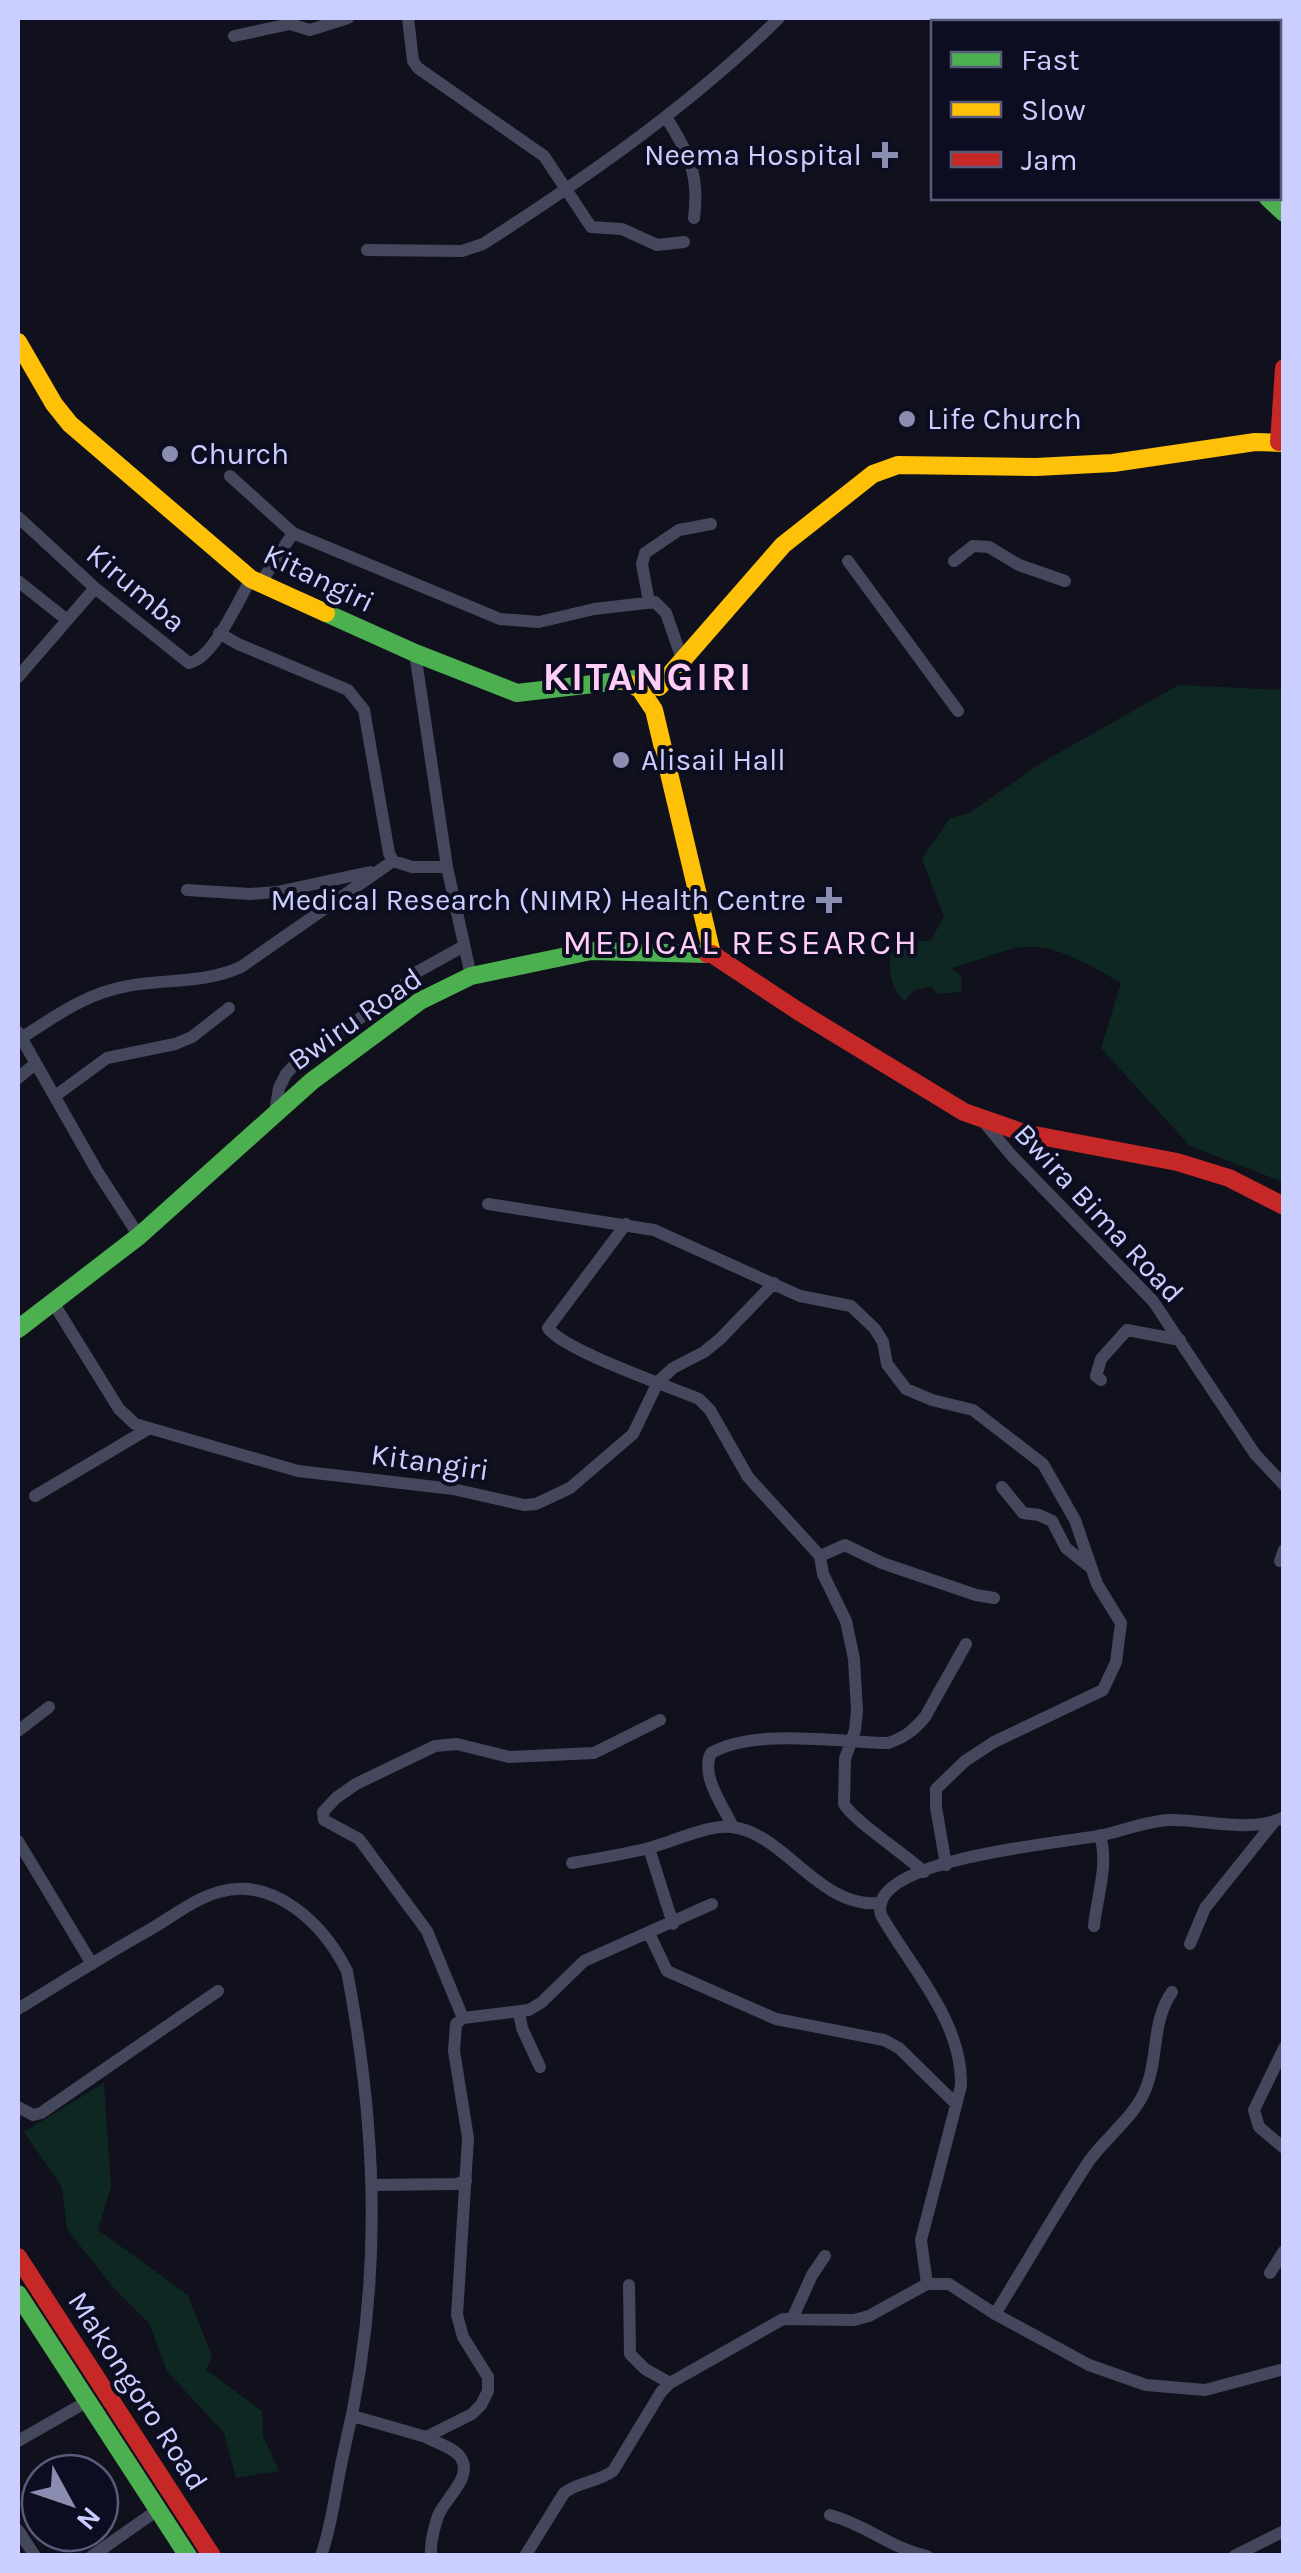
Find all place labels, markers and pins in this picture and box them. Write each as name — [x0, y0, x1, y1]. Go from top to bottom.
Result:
place label: Neema Hospital — [644, 137, 862, 173]
marker: Neema Hospital — [872, 142, 898, 168]
place label: Life Church — [927, 401, 1082, 437]
marker: Life Church — [896, 408, 918, 430]
place label: Church — [190, 436, 289, 472]
marker: Church — [159, 443, 181, 465]
place label: Alisail Hall — [641, 742, 786, 778]
marker: Alisail Hall — [610, 749, 632, 771]
place label: Medical Research (NIMR) Health Centre — [270, 882, 806, 918]
marker: Medical Research (NIMR) Health Centre — [816, 887, 842, 913]

